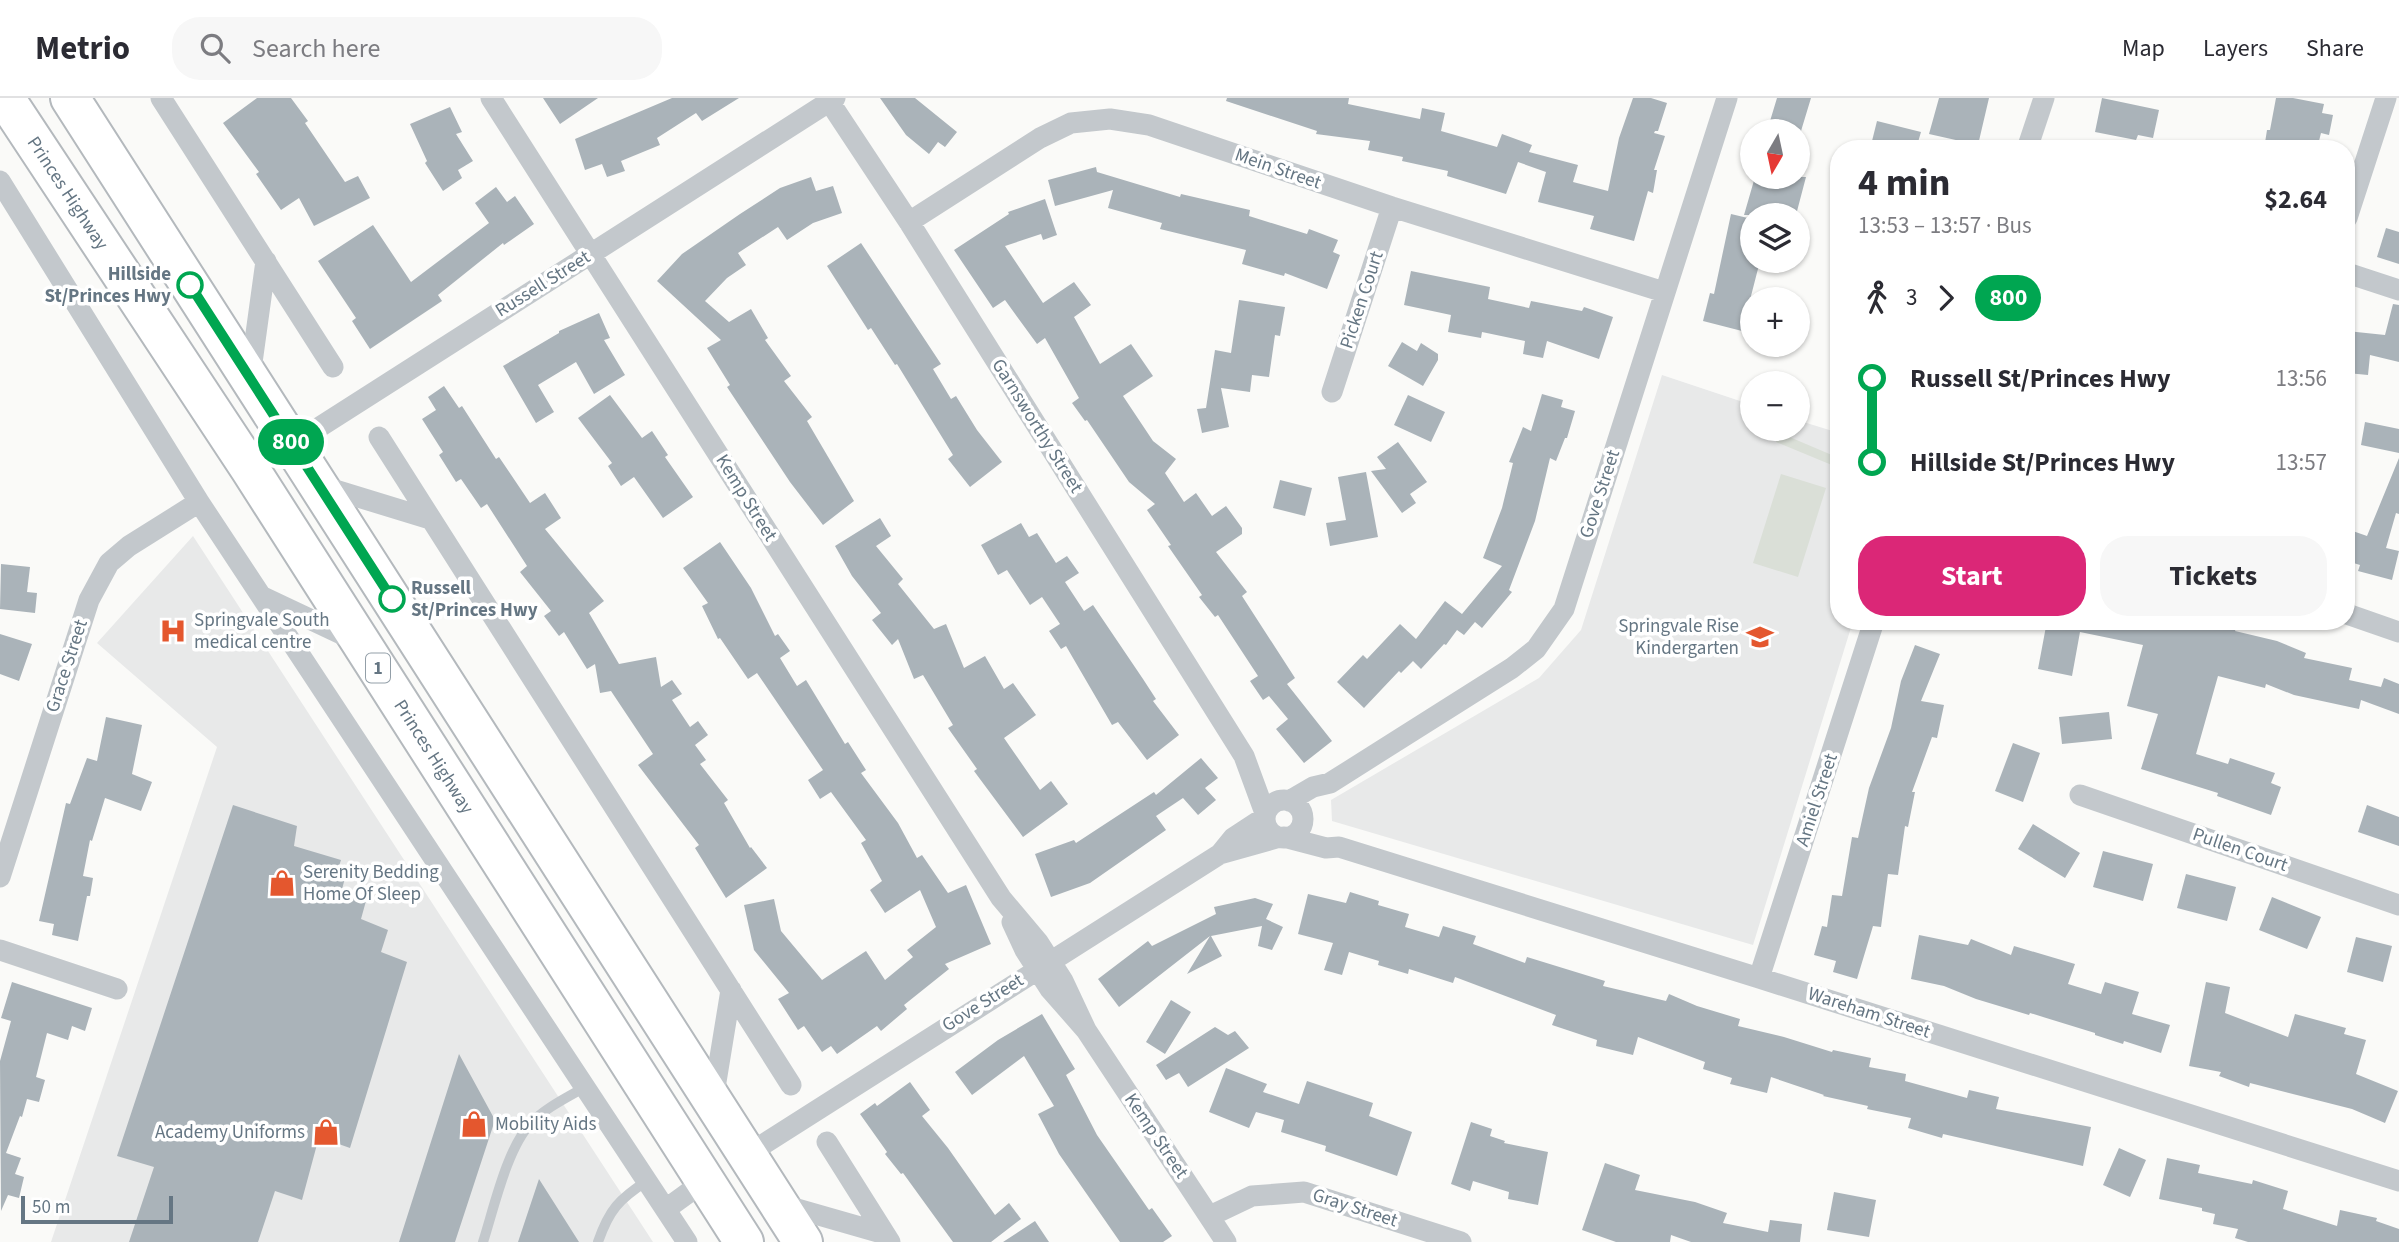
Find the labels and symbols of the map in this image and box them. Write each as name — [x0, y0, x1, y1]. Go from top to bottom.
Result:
north arrow — [1740, 119, 1810, 189]
street label: Princes Highway — [20, 131, 115, 255]
street label: Mein Street — [1231, 142, 1325, 197]
street label: Russell Street — [490, 244, 596, 324]
street label: Picken Court — [1334, 247, 1391, 352]
place label: Hillside St/Princes Hwy — [44, 261, 171, 310]
marker: Hillside St/Princes Hwy — [177, 272, 203, 298]
street label: Garnsworthy Street — [985, 354, 1089, 499]
line badge: 800 — [251, 419, 331, 465]
street label: Gove Street — [1573, 446, 1627, 542]
street label: Kemp Street — [709, 449, 784, 547]
place label: Russell St/Princes Hwy — [411, 575, 538, 624]
marker: Russell St/Princes Hwy — [379, 586, 405, 612]
place label: Springvale South medical centre — [194, 607, 330, 656]
place label: Springvale Rise Kindergarten — [1618, 613, 1739, 662]
street label: Grace Street — [39, 615, 95, 716]
hospital icon: Springvale South medical centre — [158, 616, 188, 646]
school or university icon: Springvale Rise Kindergarten — [1745, 622, 1775, 652]
road number: 1 — [366, 654, 390, 682]
street label: Princes Highway — [387, 694, 481, 819]
street label: Amiel Street — [1789, 749, 1845, 850]
street label: Pullen Court — [2189, 821, 2292, 879]
place label: Serenity Bedding Home Of Sleep — [303, 859, 439, 908]
shop icon: Serenity Bedding Home Of Sleep — [267, 868, 297, 898]
street label: Gove Street — [937, 967, 1029, 1039]
street label: Wareham Street — [1804, 981, 1934, 1046]
street label: Kemp Street — [1117, 1088, 1195, 1185]
shop icon: Mobility Aids — [459, 1109, 489, 1139]
place label: Mobility Aids — [495, 1111, 596, 1138]
shop icon: Academy Uniforms — [311, 1117, 341, 1147]
place label: Academy Uniforms — [155, 1119, 305, 1146]
street label: Gray Street — [1309, 1182, 1401, 1235]
scale bar — [21, 1193, 173, 1225]

